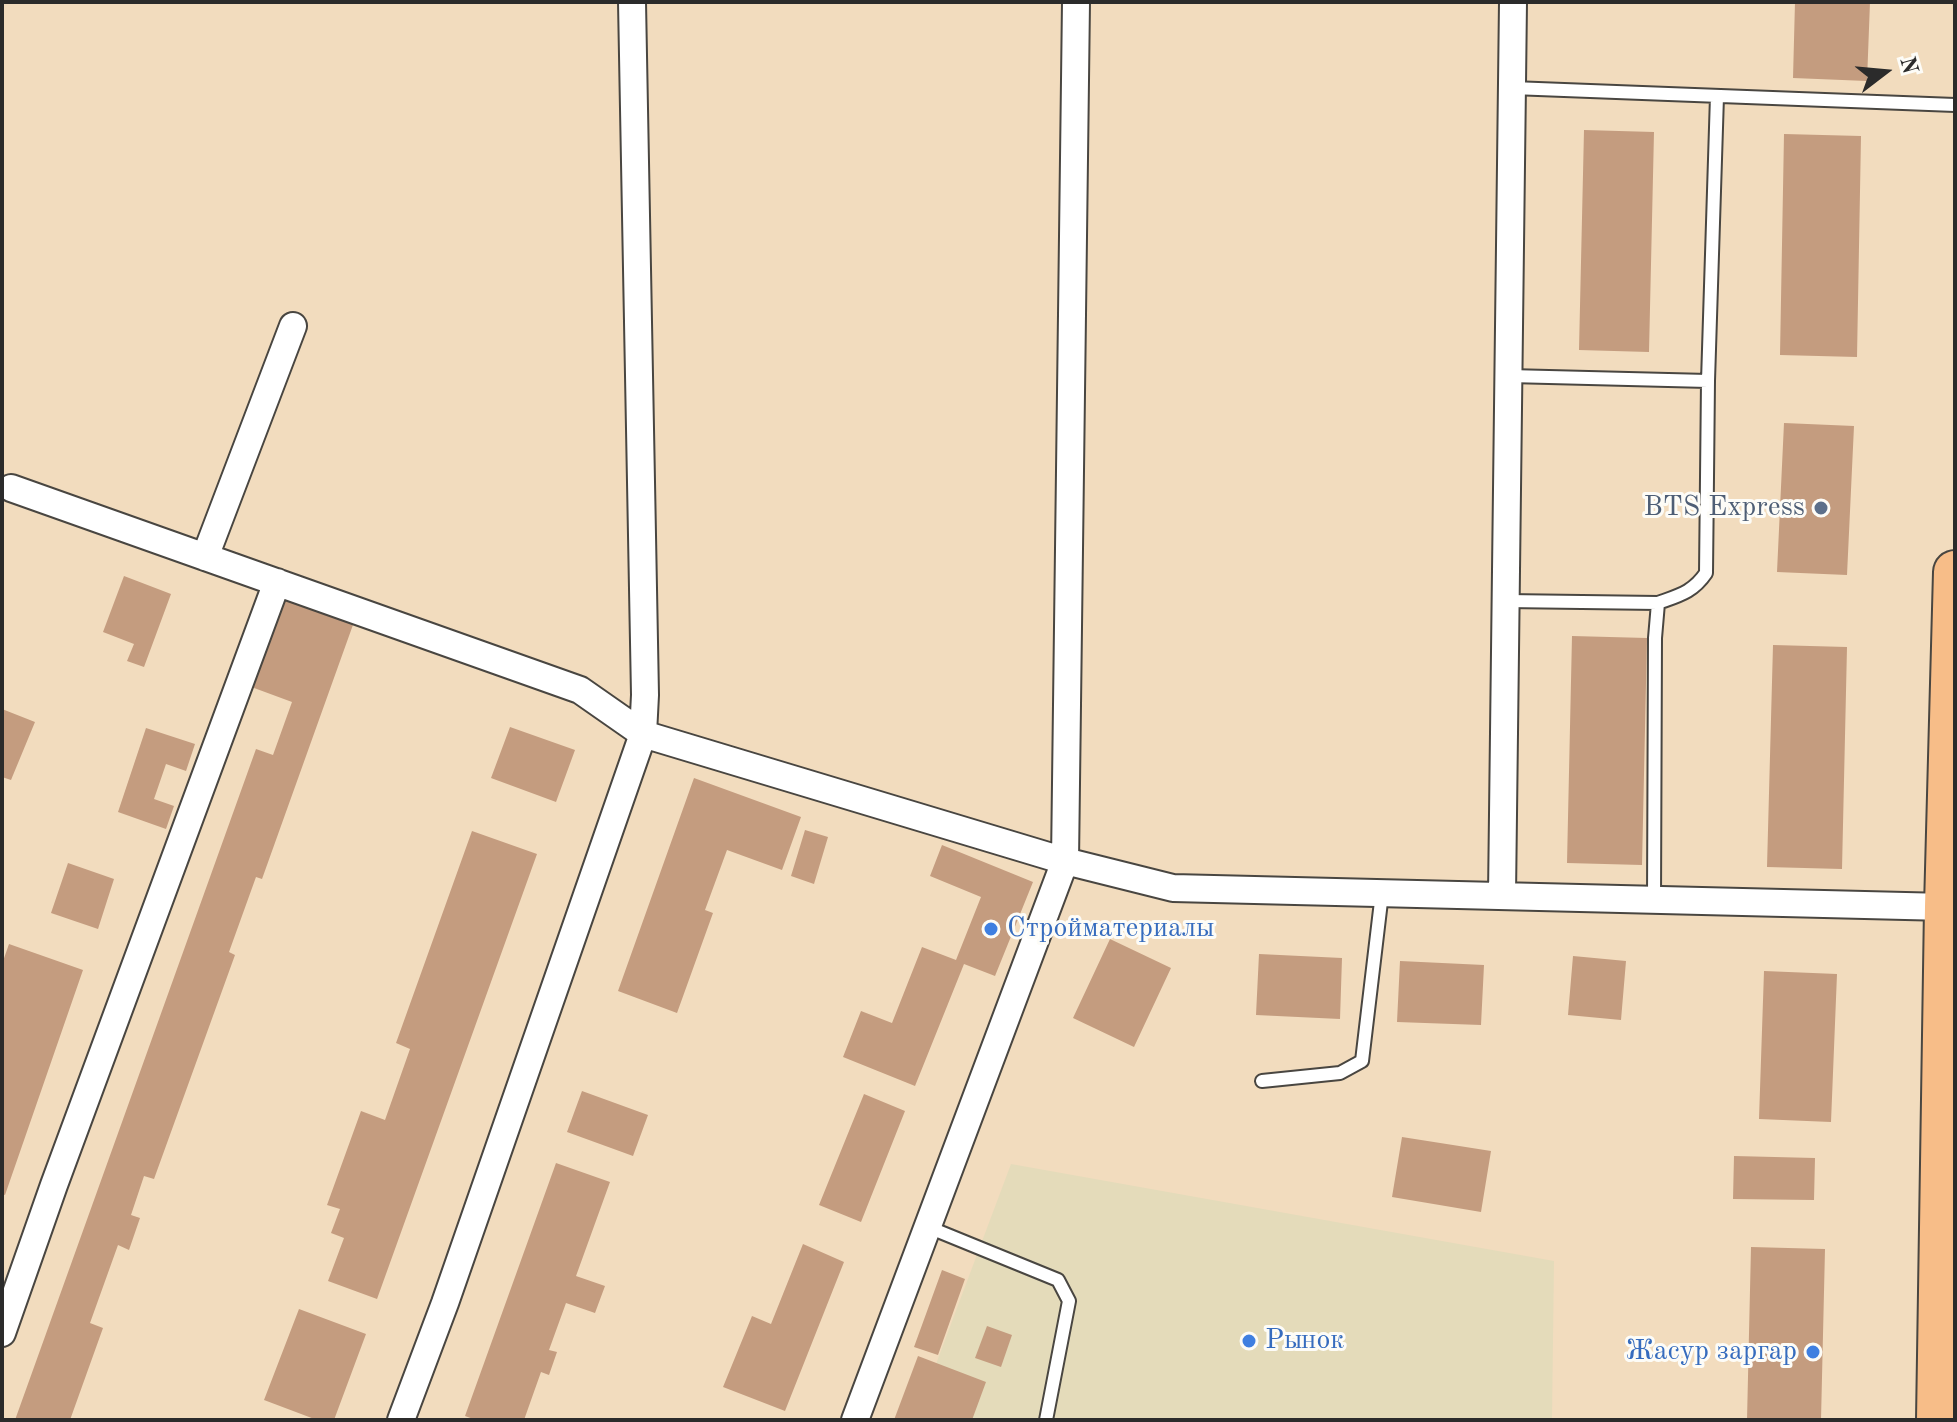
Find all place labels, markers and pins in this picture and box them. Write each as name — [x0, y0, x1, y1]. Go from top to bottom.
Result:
place label: BTS Express — [1643, 491, 1805, 525]
marker: BTS Express — [1812, 499, 1830, 517]
place label: Стройматериалы — [1007, 912, 1214, 946]
marker: Стройматериалы — [982, 920, 1000, 938]
place label: Рынок — [1265, 1324, 1344, 1358]
marker: Рынок — [1240, 1332, 1258, 1350]
place label: Жасур заргар — [1625, 1335, 1797, 1369]
marker: Жасур заргар — [1804, 1343, 1822, 1361]

